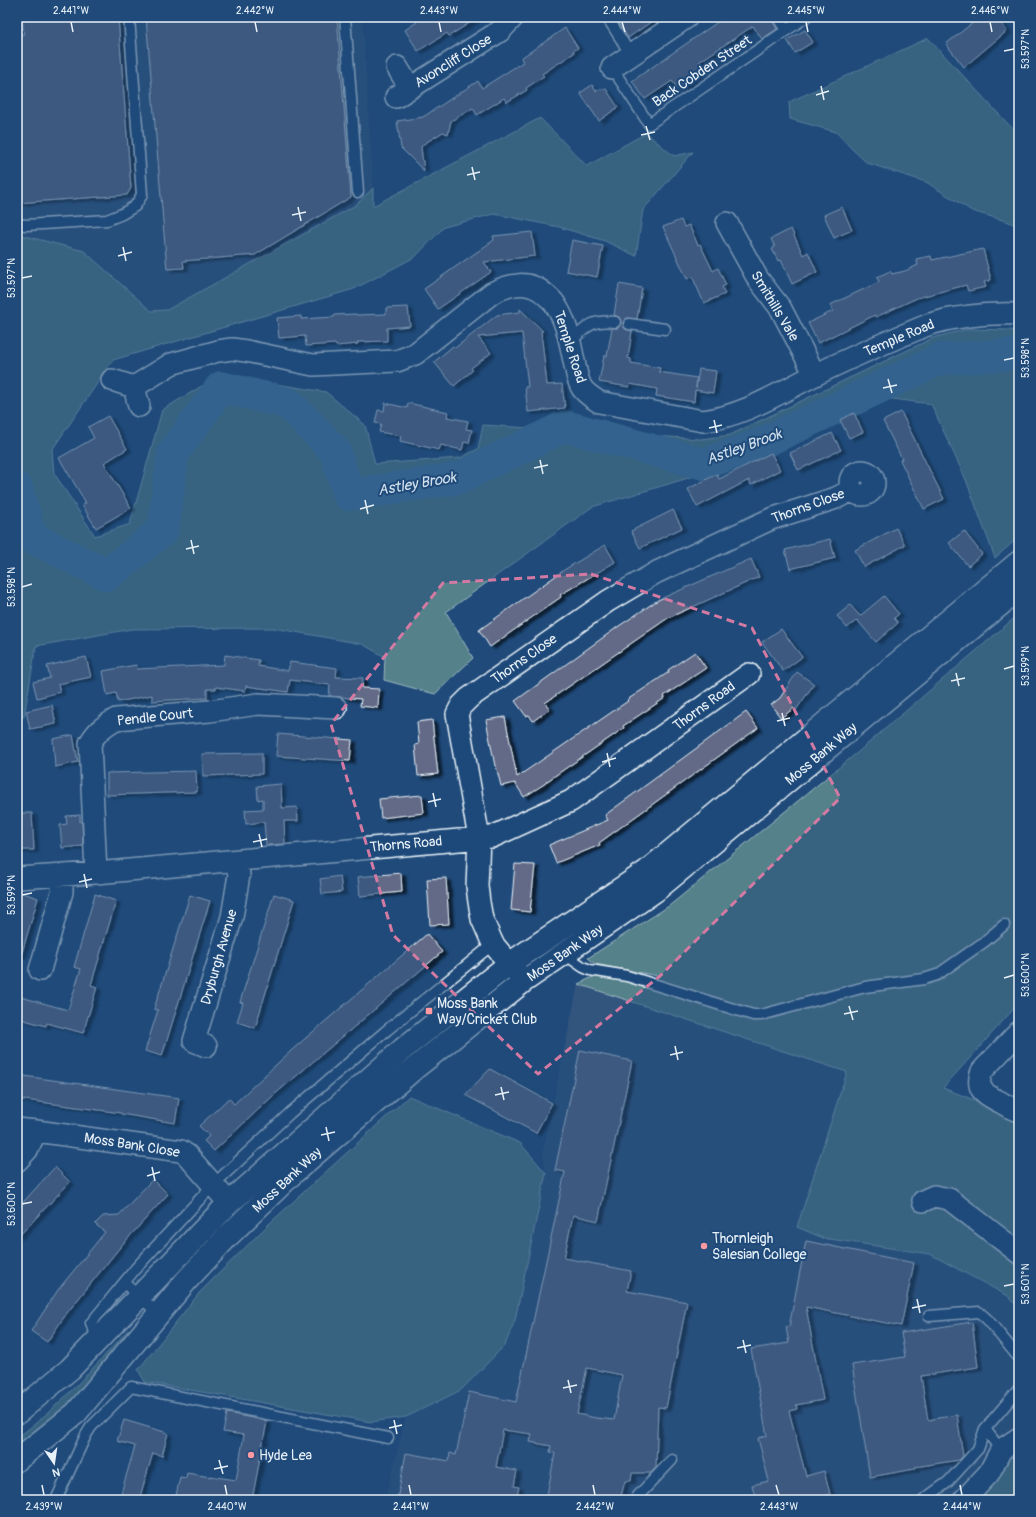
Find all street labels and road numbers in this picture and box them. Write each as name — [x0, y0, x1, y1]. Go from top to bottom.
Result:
street label: Avoncliff Close — [411, 31, 495, 91]
street label: Back Cobden Street — [649, 31, 755, 110]
street label: Smithills Vale — [747, 268, 803, 344]
street label: Temple Road — [550, 309, 590, 385]
street label: Temple Road — [861, 315, 937, 360]
street label: Thorns Close — [769, 485, 847, 527]
street label: Thorns Close — [488, 630, 560, 688]
street label: Thorns Road — [670, 678, 739, 734]
street label: Pendle Court — [116, 705, 194, 729]
street label: Moss Bank Way — [782, 719, 860, 789]
street label: Thorns Road — [369, 832, 443, 856]
street label: Dryburgh Avenue — [197, 907, 241, 1007]
street label: Moss Bank Way — [524, 921, 606, 985]
street label: Moss Bank Close — [83, 1129, 181, 1161]
street label: Moss Bank Way — [249, 1144, 325, 1216]

